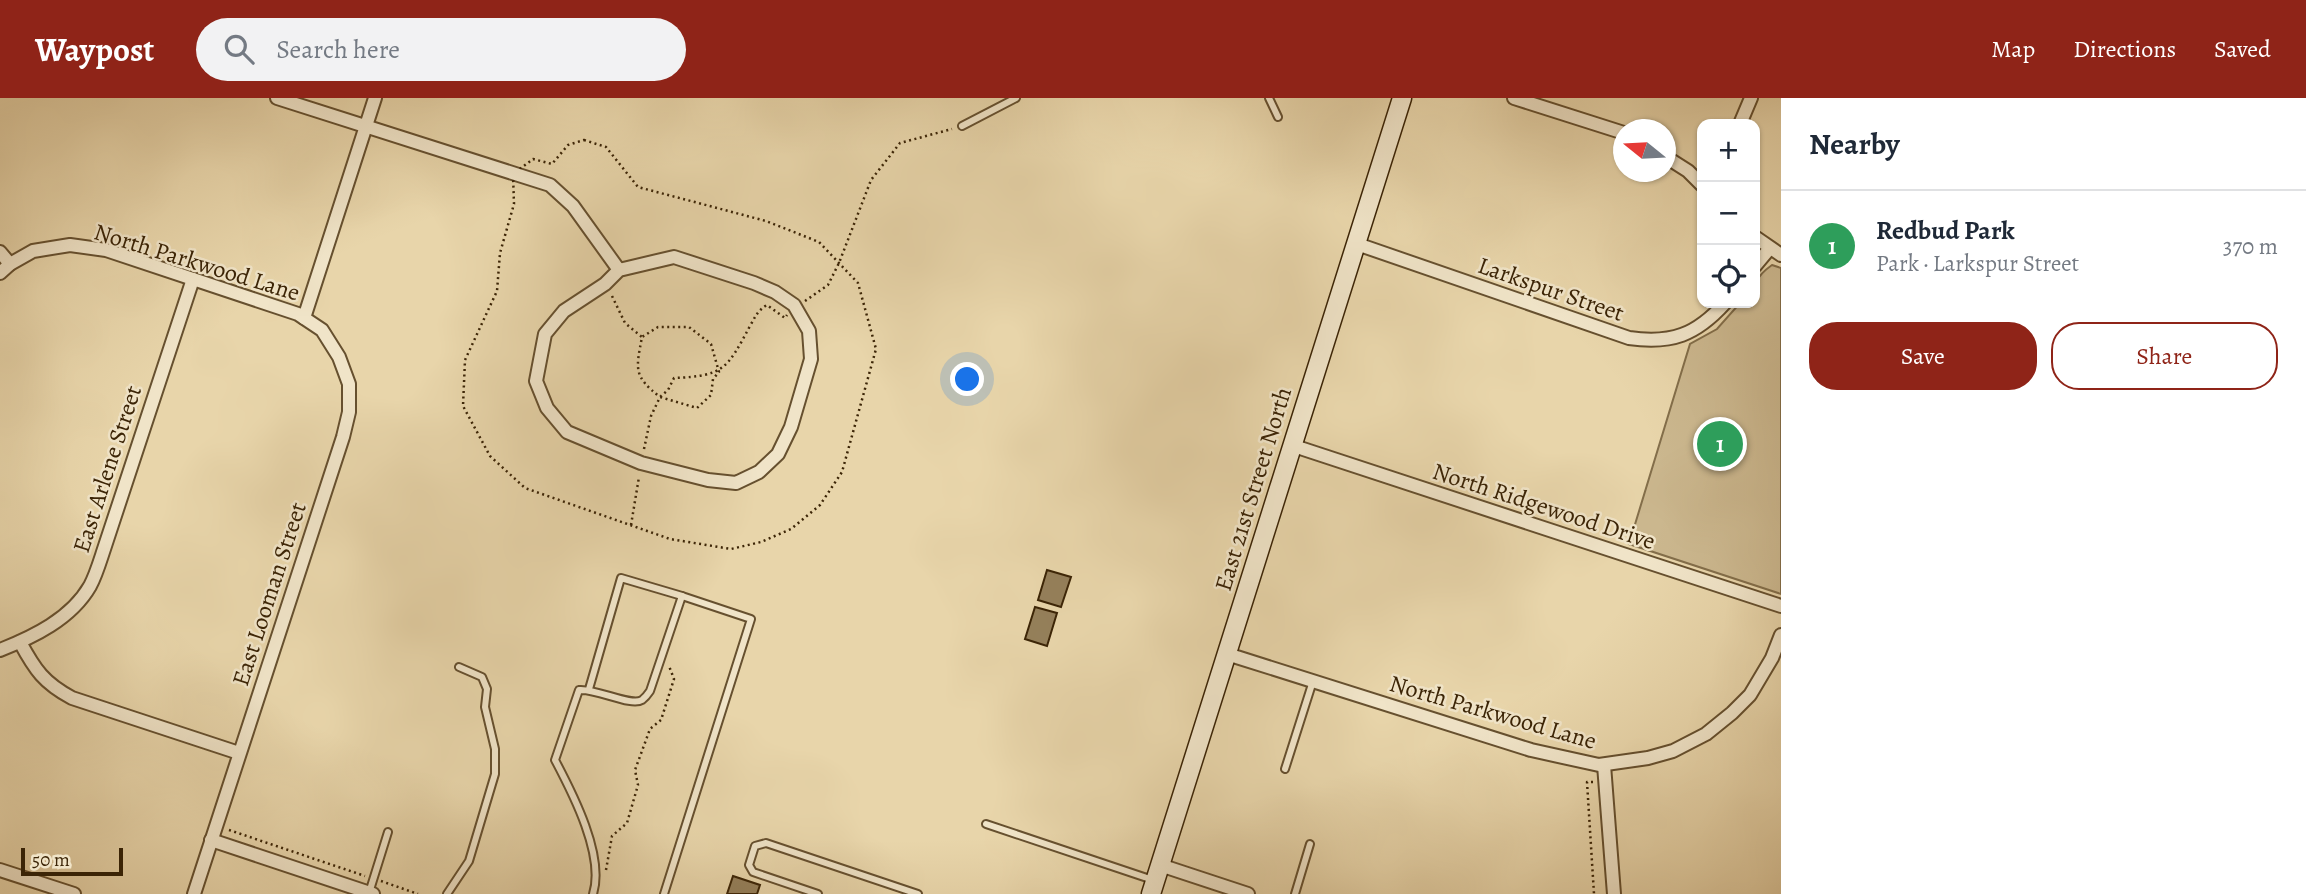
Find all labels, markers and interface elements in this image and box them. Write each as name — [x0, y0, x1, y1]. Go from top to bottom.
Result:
search box — [196, 18, 686, 81]
text: Waypost — [35, 27, 154, 72]
icon: search — [220, 30, 258, 68]
text: Search here — [276, 32, 400, 67]
text: Map — [1991, 33, 2035, 65]
text: Directions — [2073, 33, 2176, 65]
text: Saved — [2214, 33, 2271, 65]
north arrow — [1613, 119, 1676, 182]
map controls — [1697, 119, 1760, 308]
button: + — [1697, 119, 1760, 182]
text: Nearby — [1809, 124, 1900, 164]
button: − — [1697, 182, 1760, 245]
text: Redbud Park — [1876, 213, 2015, 248]
street label: North Parkwood Lane — [90, 215, 304, 309]
text: 1 — [1828, 231, 1836, 262]
text: 370 m — [2223, 231, 2278, 262]
button: locate — [1697, 245, 1760, 308]
text: Park · Larkspur Street — [1876, 248, 2079, 279]
street label: Larkspur Street — [1474, 249, 1628, 329]
button: Save — [1809, 322, 2037, 390]
button: Share — [2051, 322, 2278, 390]
your location — [950, 362, 984, 396]
street label: East Arlene Street — [65, 381, 149, 557]
street label: East 21st Street North — [1207, 383, 1299, 595]
pin: 1 — [1697, 418, 1743, 470]
street label: North Ridgewood Drive — [1429, 455, 1659, 557]
street label: East Looman Street — [224, 498, 314, 690]
street label: North Parkwood Lane — [1386, 667, 1600, 757]
scale bar — [21, 845, 122, 877]
text: 50 m — [32, 847, 70, 873]

